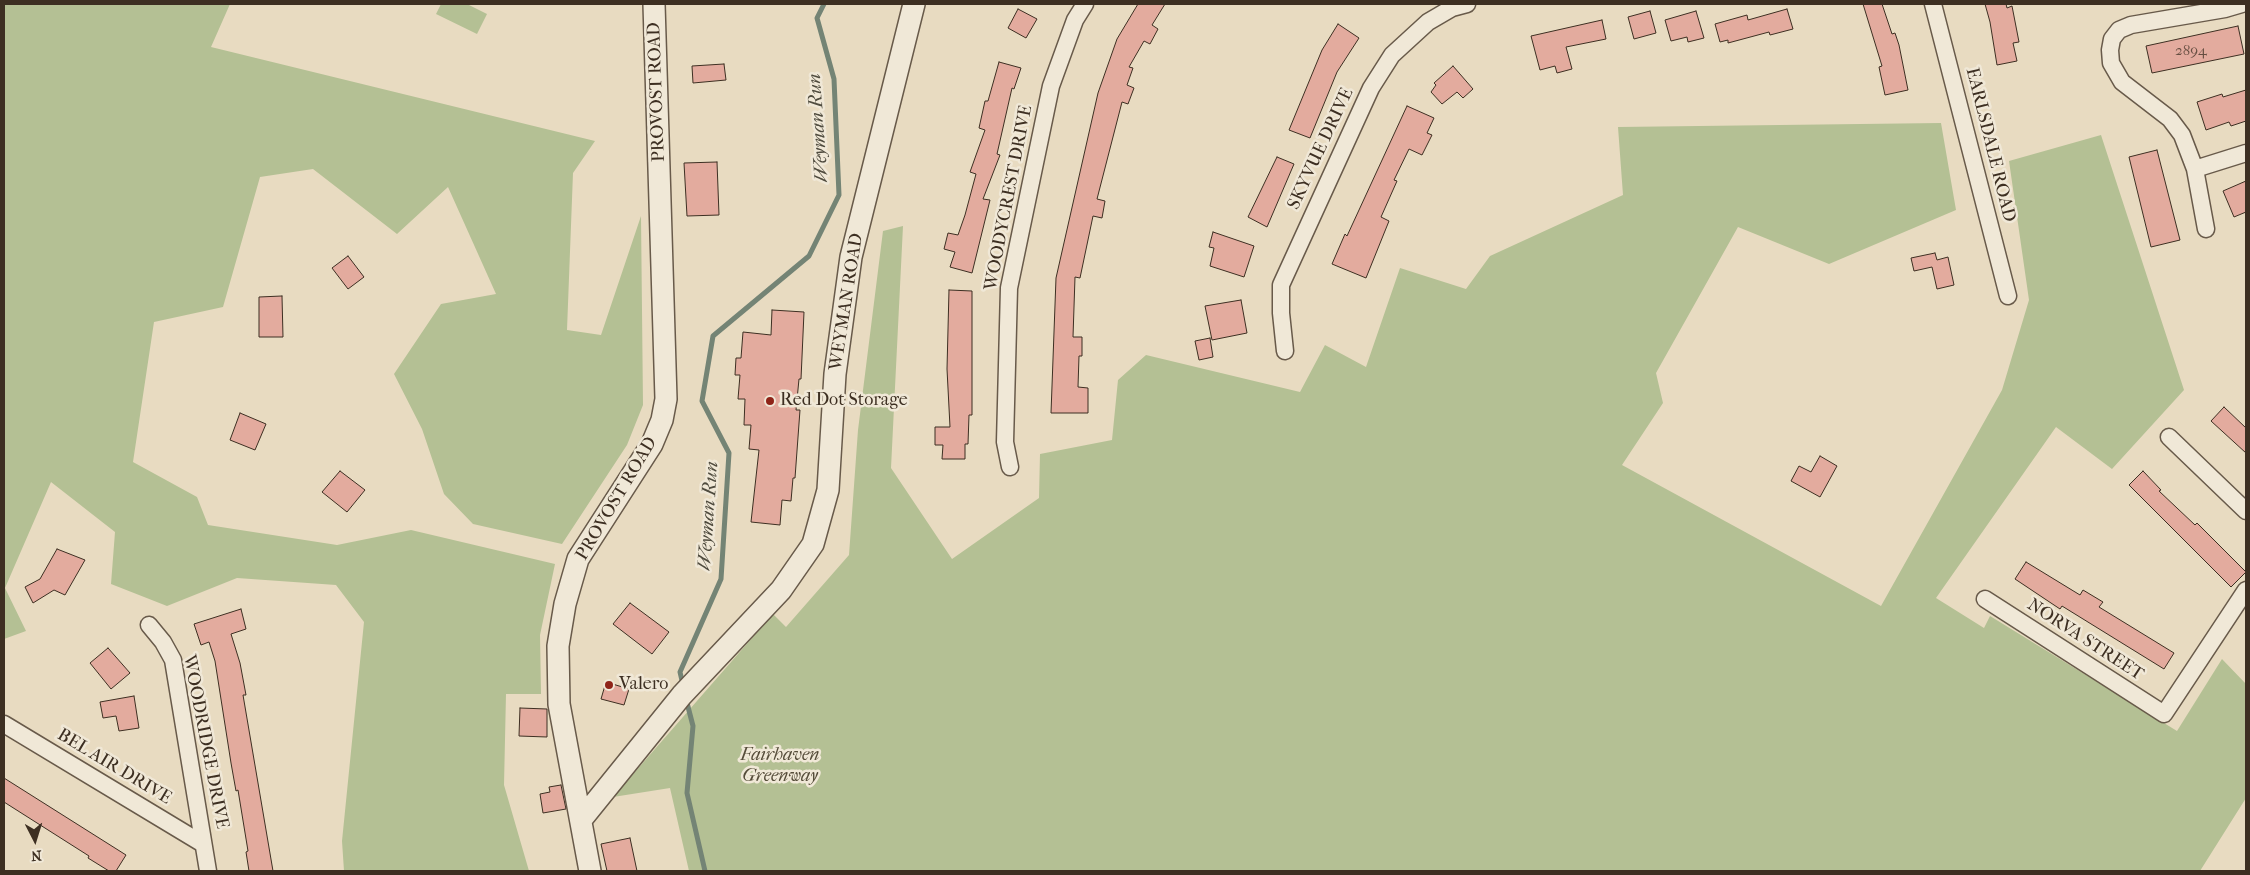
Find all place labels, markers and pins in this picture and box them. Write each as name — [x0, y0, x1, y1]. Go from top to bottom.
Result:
place label: Red Dot Storage — [780, 390, 908, 412]
marker: Red Dot Storage — [764, 395, 776, 407]
place label: Valero — [619, 674, 668, 696]
marker: Valero — [603, 679, 615, 691]

